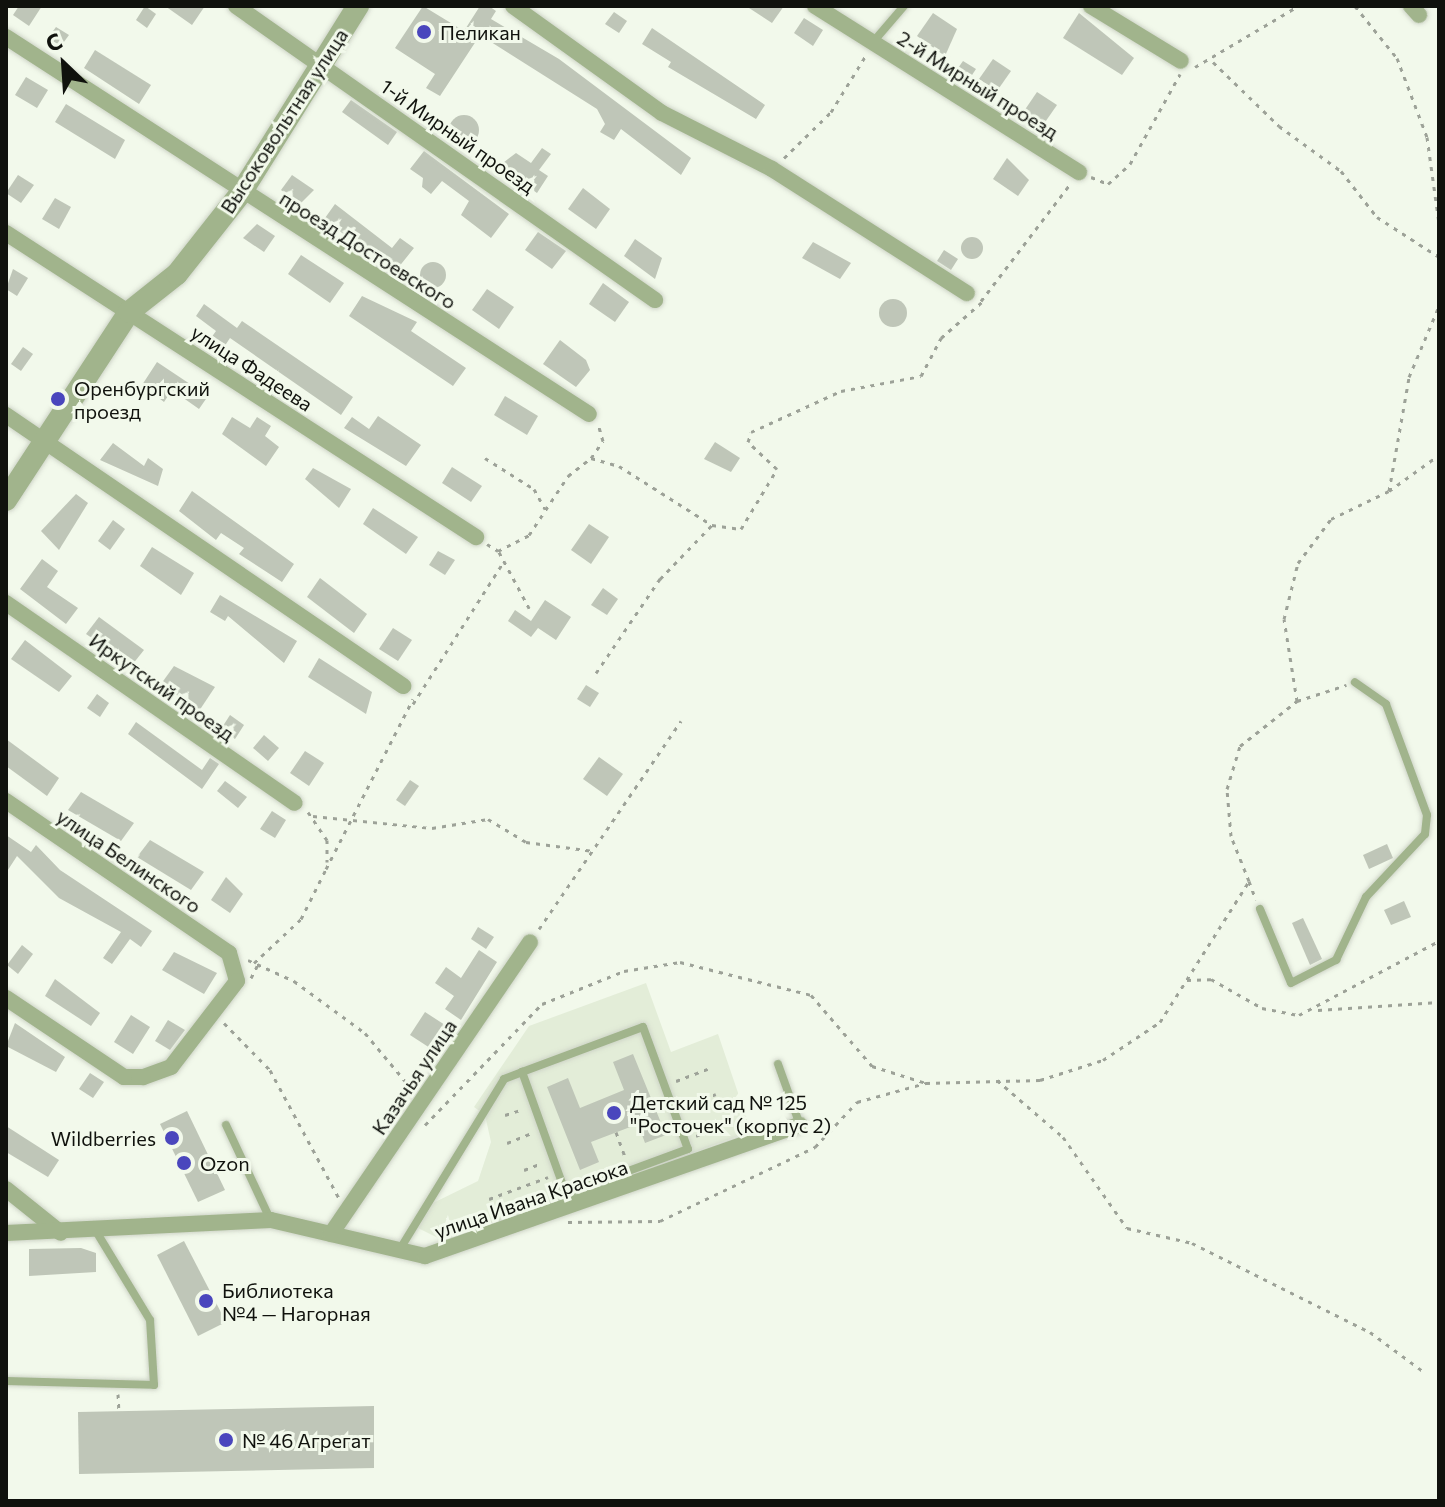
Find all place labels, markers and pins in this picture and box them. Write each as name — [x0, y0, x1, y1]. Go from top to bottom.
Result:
place label: Пеликан — [440, 20, 521, 44]
marker: Пеликан — [415, 23, 433, 41]
place label: Оренбургский проезд — [74, 376, 210, 423]
marker: Оренбургский проезд — [49, 390, 67, 408]
place label: Детский сад № 125 "Росточек" (корпус 2) — [630, 1090, 831, 1137]
marker: Детский сад № 125 "Росточек" (корпус 2) — [605, 1104, 623, 1122]
place label: Wildberries — [51, 1126, 156, 1150]
marker: Wildberries — [163, 1129, 181, 1147]
place label: Ozon — [200, 1151, 250, 1175]
marker: Ozon — [175, 1154, 193, 1172]
place label: Библиотека №4 — Нагорная — [222, 1278, 371, 1325]
marker: Библиотека №4 — Нагорная — [197, 1292, 215, 1310]
place label: № 46 Агрегат — [242, 1428, 371, 1452]
marker: № 46 Агрегат — [217, 1431, 235, 1449]

